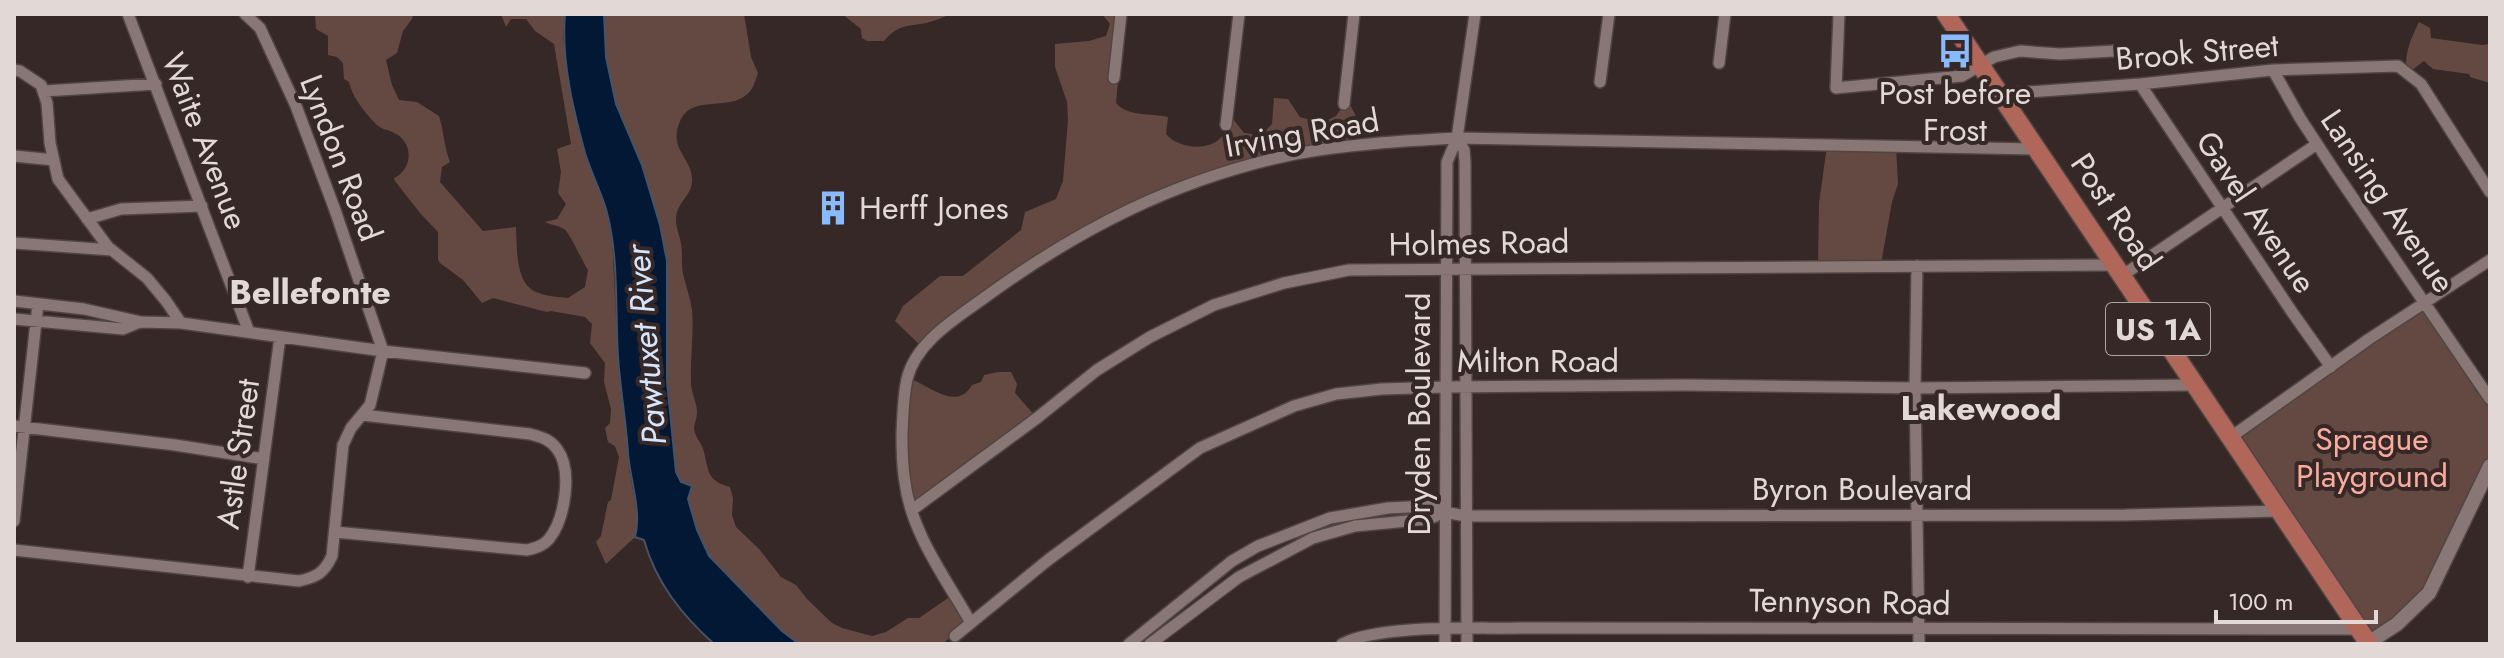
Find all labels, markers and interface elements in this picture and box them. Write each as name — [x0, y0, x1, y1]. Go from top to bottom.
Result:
street label: Brook Street — [2114, 22, 2281, 82]
bus stop icon: Post before Frost — [1936, 32, 1974, 70]
street label: Waite Avenue — [150, 46, 260, 236]
street label: Lyndon Road — [288, 68, 394, 248]
place label: Post before Frost — [1879, 70, 2031, 153]
street label: Irving Road — [1221, 97, 1383, 169]
street label: Lansing Avenue — [2310, 100, 2466, 302]
street label: Gavel Avenue — [2185, 122, 2327, 302]
street label: Post Road — [2060, 144, 2172, 280]
place label: Herff Jones — [859, 185, 1009, 231]
building icon: Herff Jones — [814, 189, 852, 227]
street label: Holmes Road — [1388, 218, 1570, 268]
water label: Pawtuxet River — [613, 241, 679, 447]
district label: Bellefonte — [229, 268, 391, 317]
street label: Dryden Boulevard — [1396, 292, 1442, 536]
road number: US 1A — [2106, 303, 2210, 355]
street label: Milton Road — [1457, 338, 1619, 384]
street label: Astle Street — [205, 375, 271, 532]
district label: Lakewood — [1901, 384, 2061, 433]
park label: Sprague Playground — [2296, 416, 2448, 499]
street label: Byron Boulevard — [1752, 466, 1972, 512]
scale bar — [2216, 574, 2376, 624]
street label: Tennyson Road — [1749, 577, 1951, 627]
text: 100 m — [2228, 584, 2294, 619]

